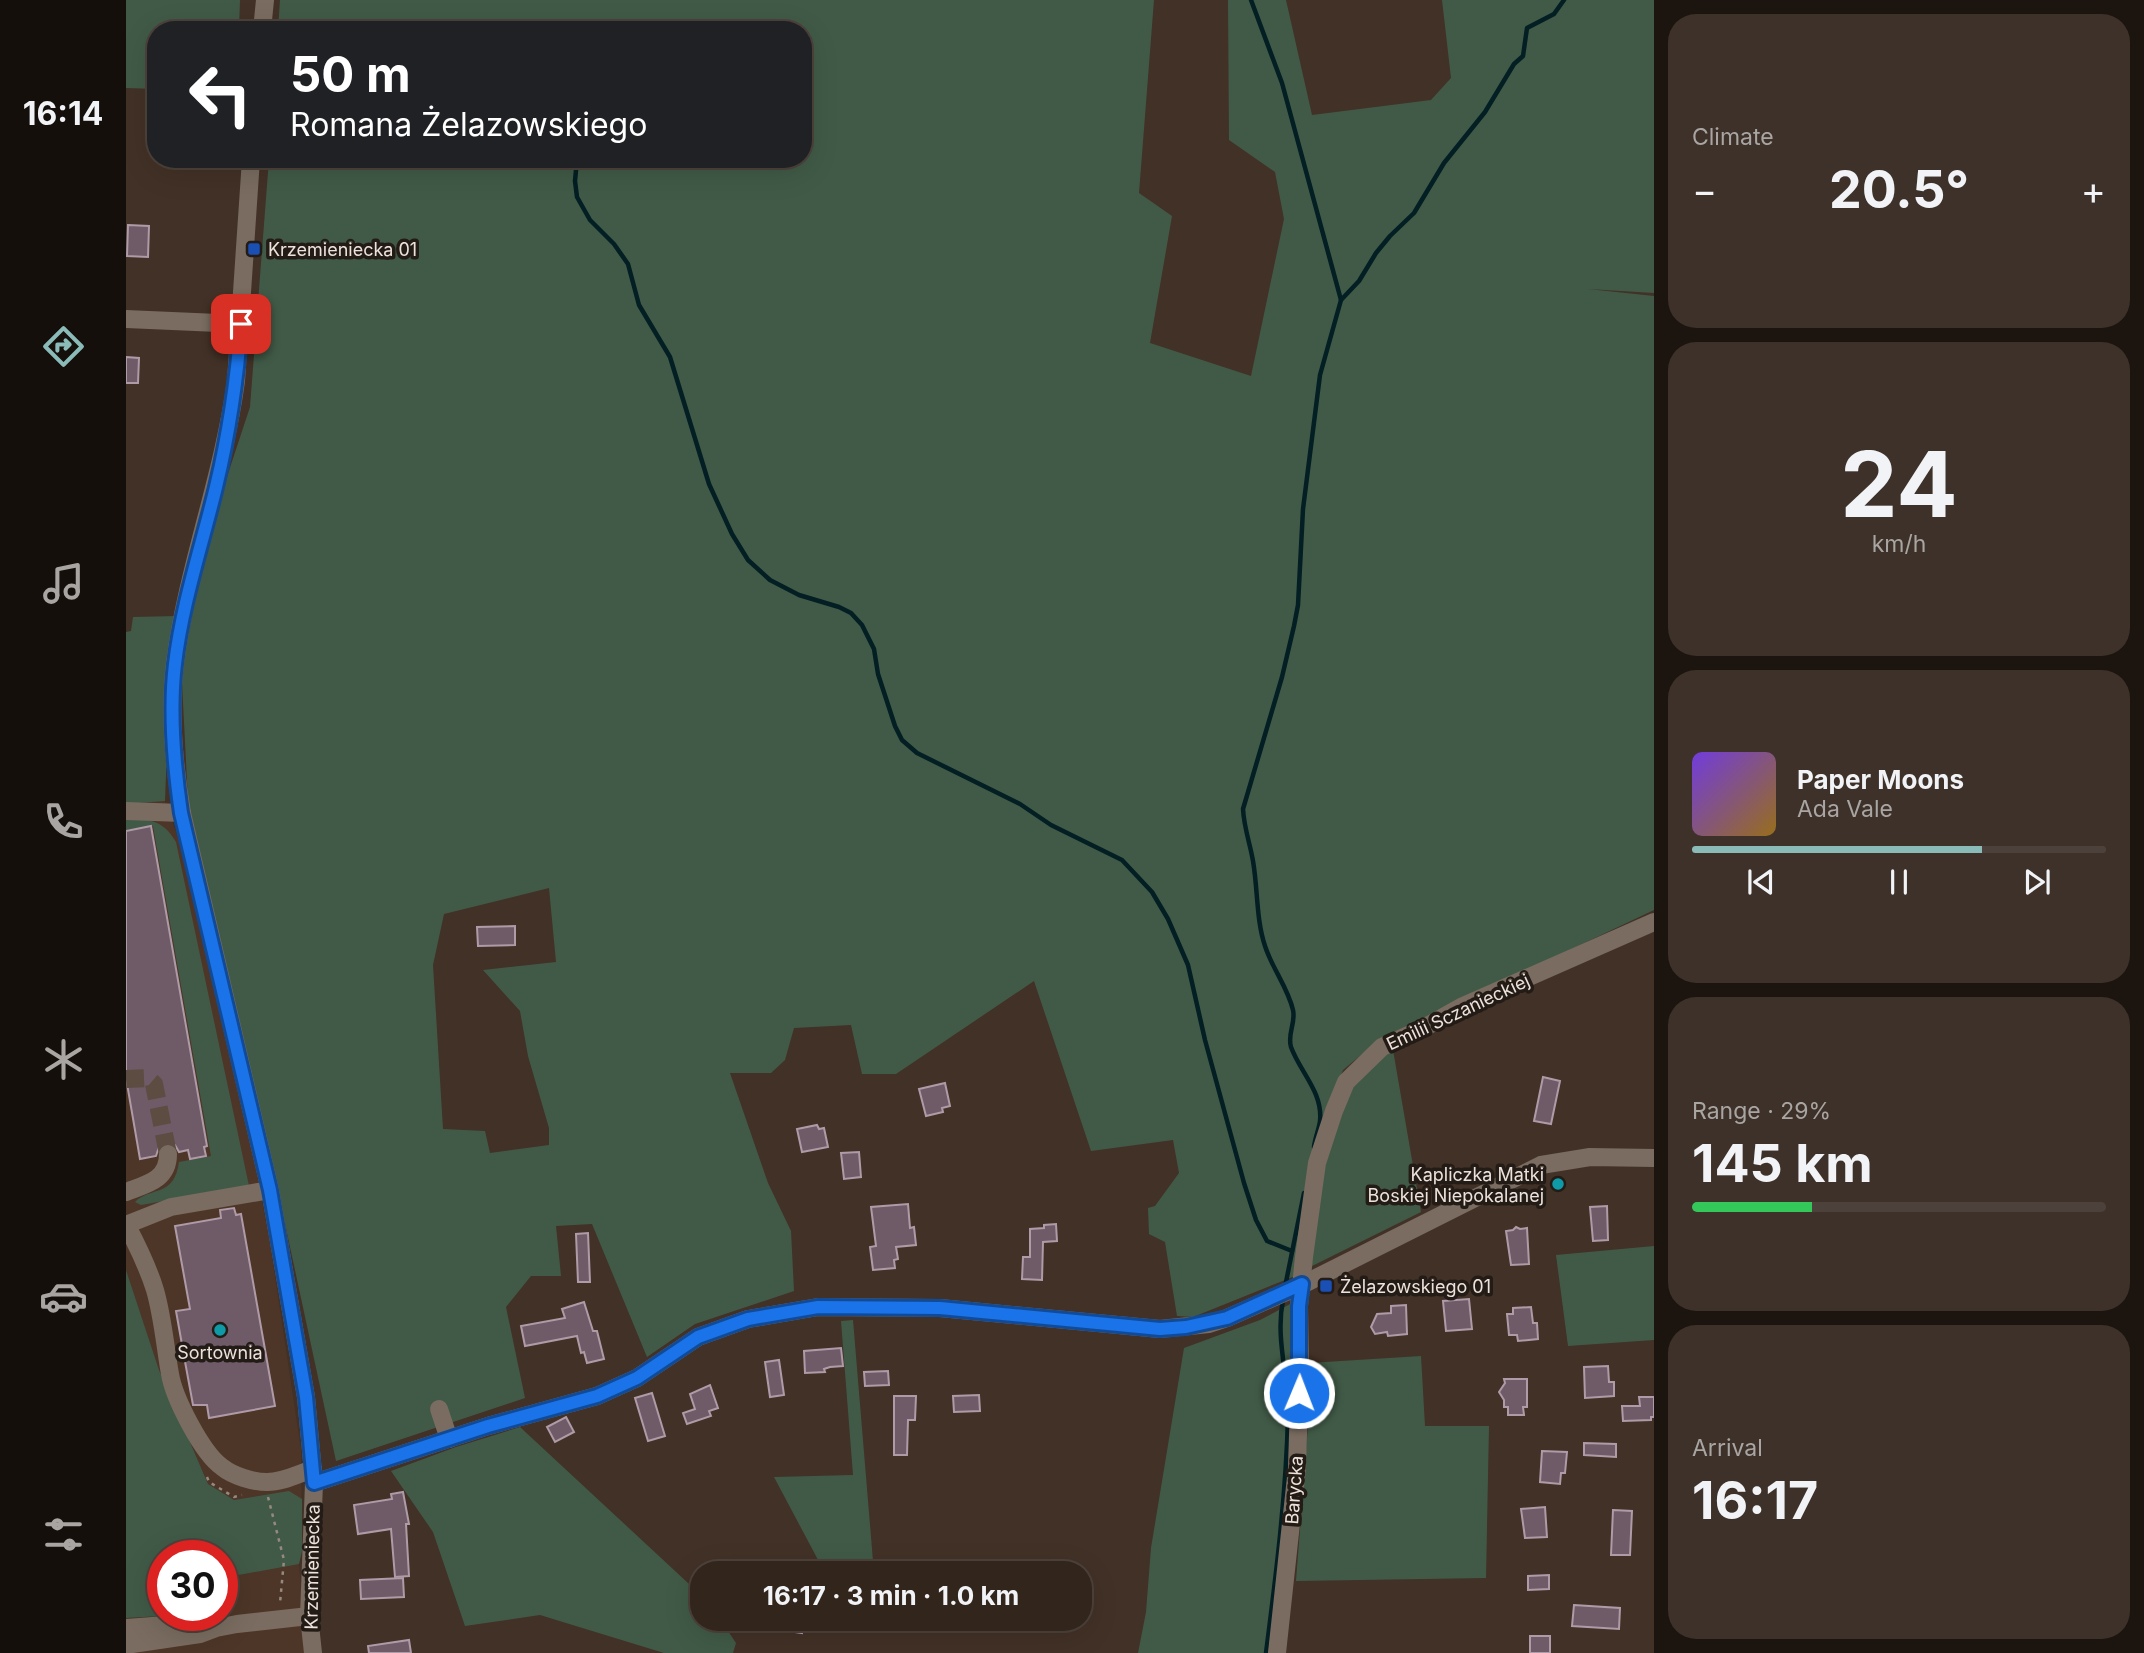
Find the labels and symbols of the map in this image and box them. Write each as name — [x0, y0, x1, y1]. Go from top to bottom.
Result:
place label: Krzemieniecka 01 — [268, 239, 417, 260]
marker: Krzemieniecka 01 — [246, 241, 262, 257]
pin — [211, 294, 271, 354]
street label: Emilii Sczanieckiej — [1383, 970, 1533, 1054]
place label: Kapliczka Matki Boskiej Niepokalanej — [1368, 1164, 1544, 1206]
marker: Kapliczka Matki Boskiej Niepokalanej — [1550, 1176, 1566, 1192]
place label: Żelazowskiego 01 — [1340, 1275, 1491, 1297]
marker: Żelazowskiego 01 — [1318, 1278, 1334, 1294]
marker: Sortownia — [212, 1322, 228, 1338]
place label: Sortownia — [177, 1342, 263, 1363]
position arrow — [1262, 1356, 1336, 1430]
street label: Barycka — [1281, 1455, 1307, 1525]
street label: Krzemieniecka — [300, 1504, 324, 1630]
speed limit sign: 30 — [147, 1540, 238, 1631]

